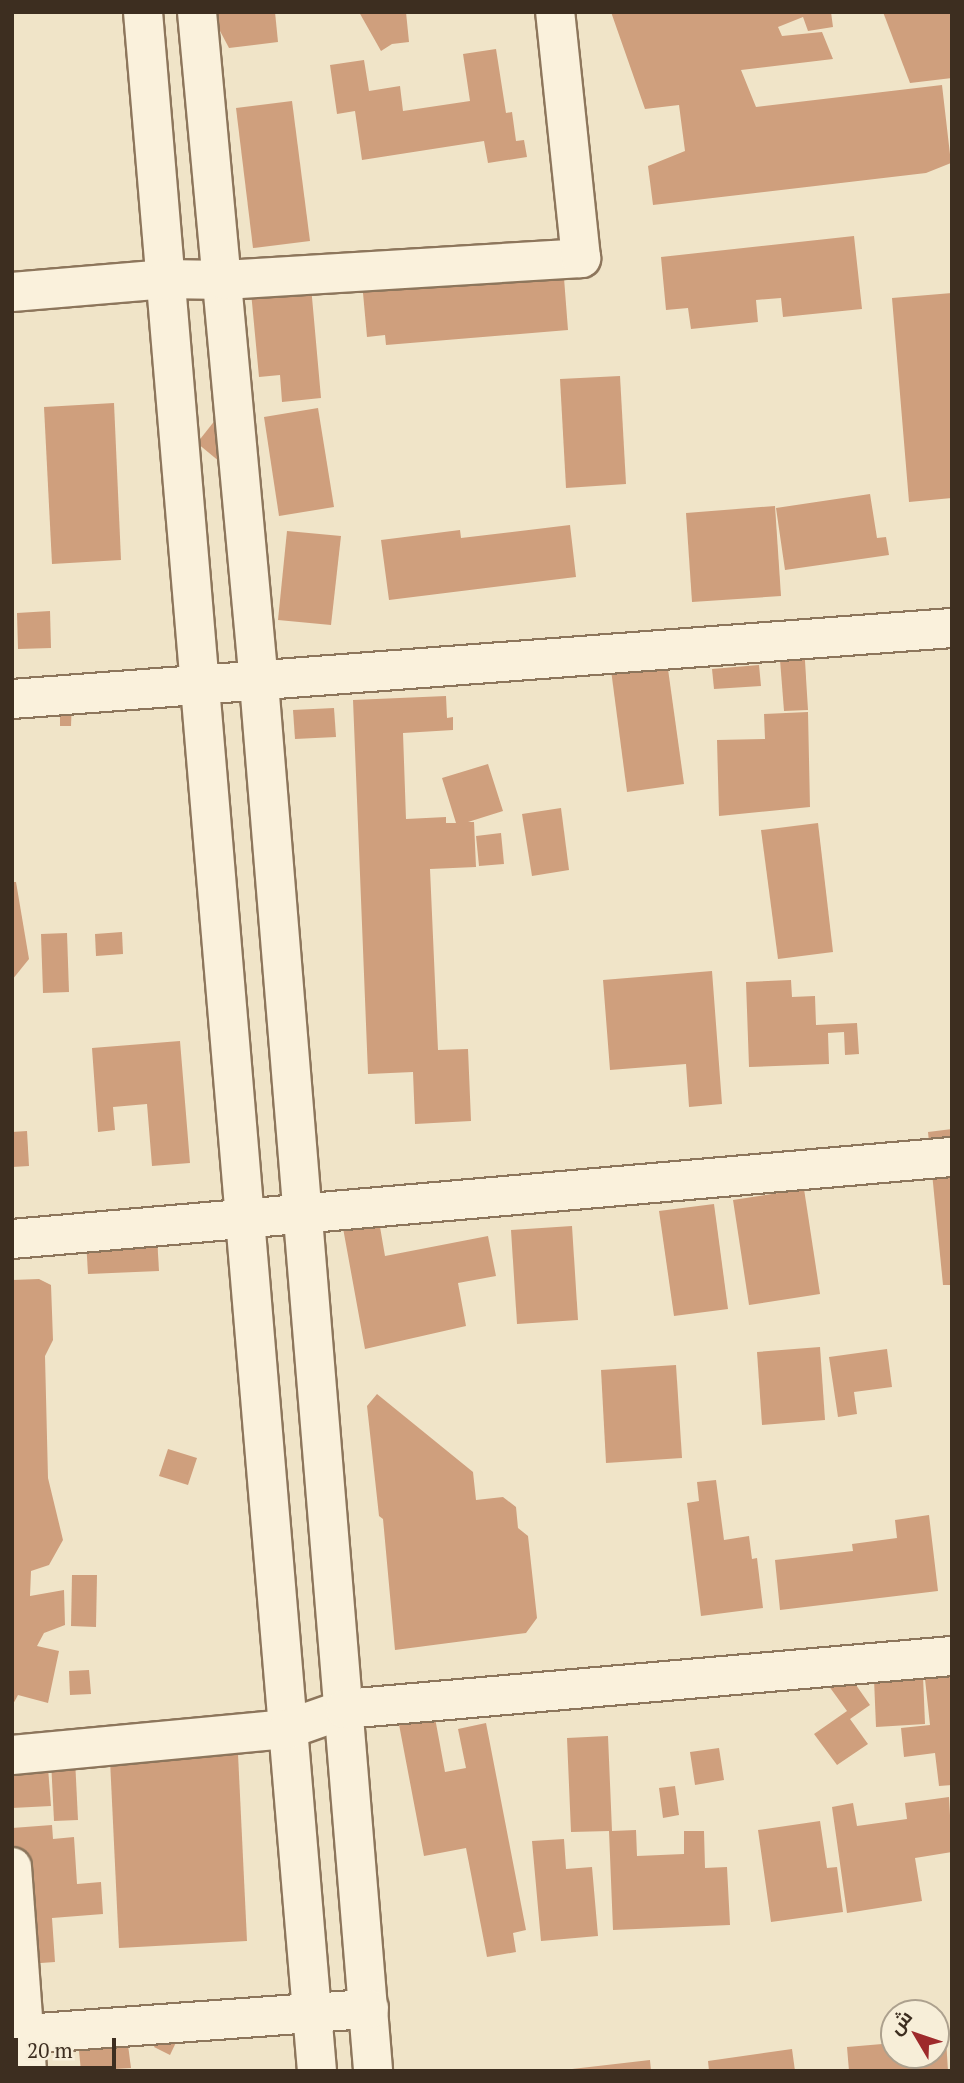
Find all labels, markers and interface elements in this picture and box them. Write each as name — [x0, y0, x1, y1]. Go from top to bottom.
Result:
north arrow — [880, 1999, 950, 2069]
text: ش — [882, 2004, 917, 2039]
scale bar — [18, 2024, 119, 2068]
text: 20 m — [27, 2036, 73, 2064]

